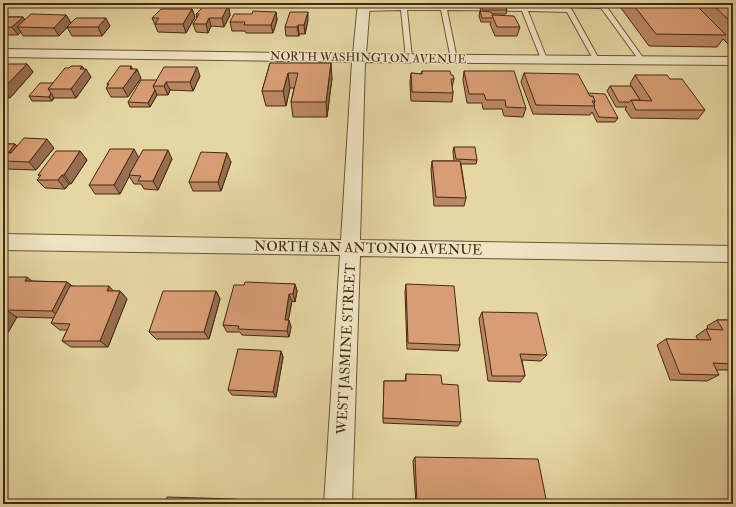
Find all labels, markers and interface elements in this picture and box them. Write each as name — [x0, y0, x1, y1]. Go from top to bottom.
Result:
street label: NORTH WASHINGTON AVENUE — [270, 49, 467, 67]
street label: NORTH SAN ANTONIO AVENUE — [254, 238, 482, 258]
street label: WEST JASMINE STREET — [333, 262, 359, 436]

